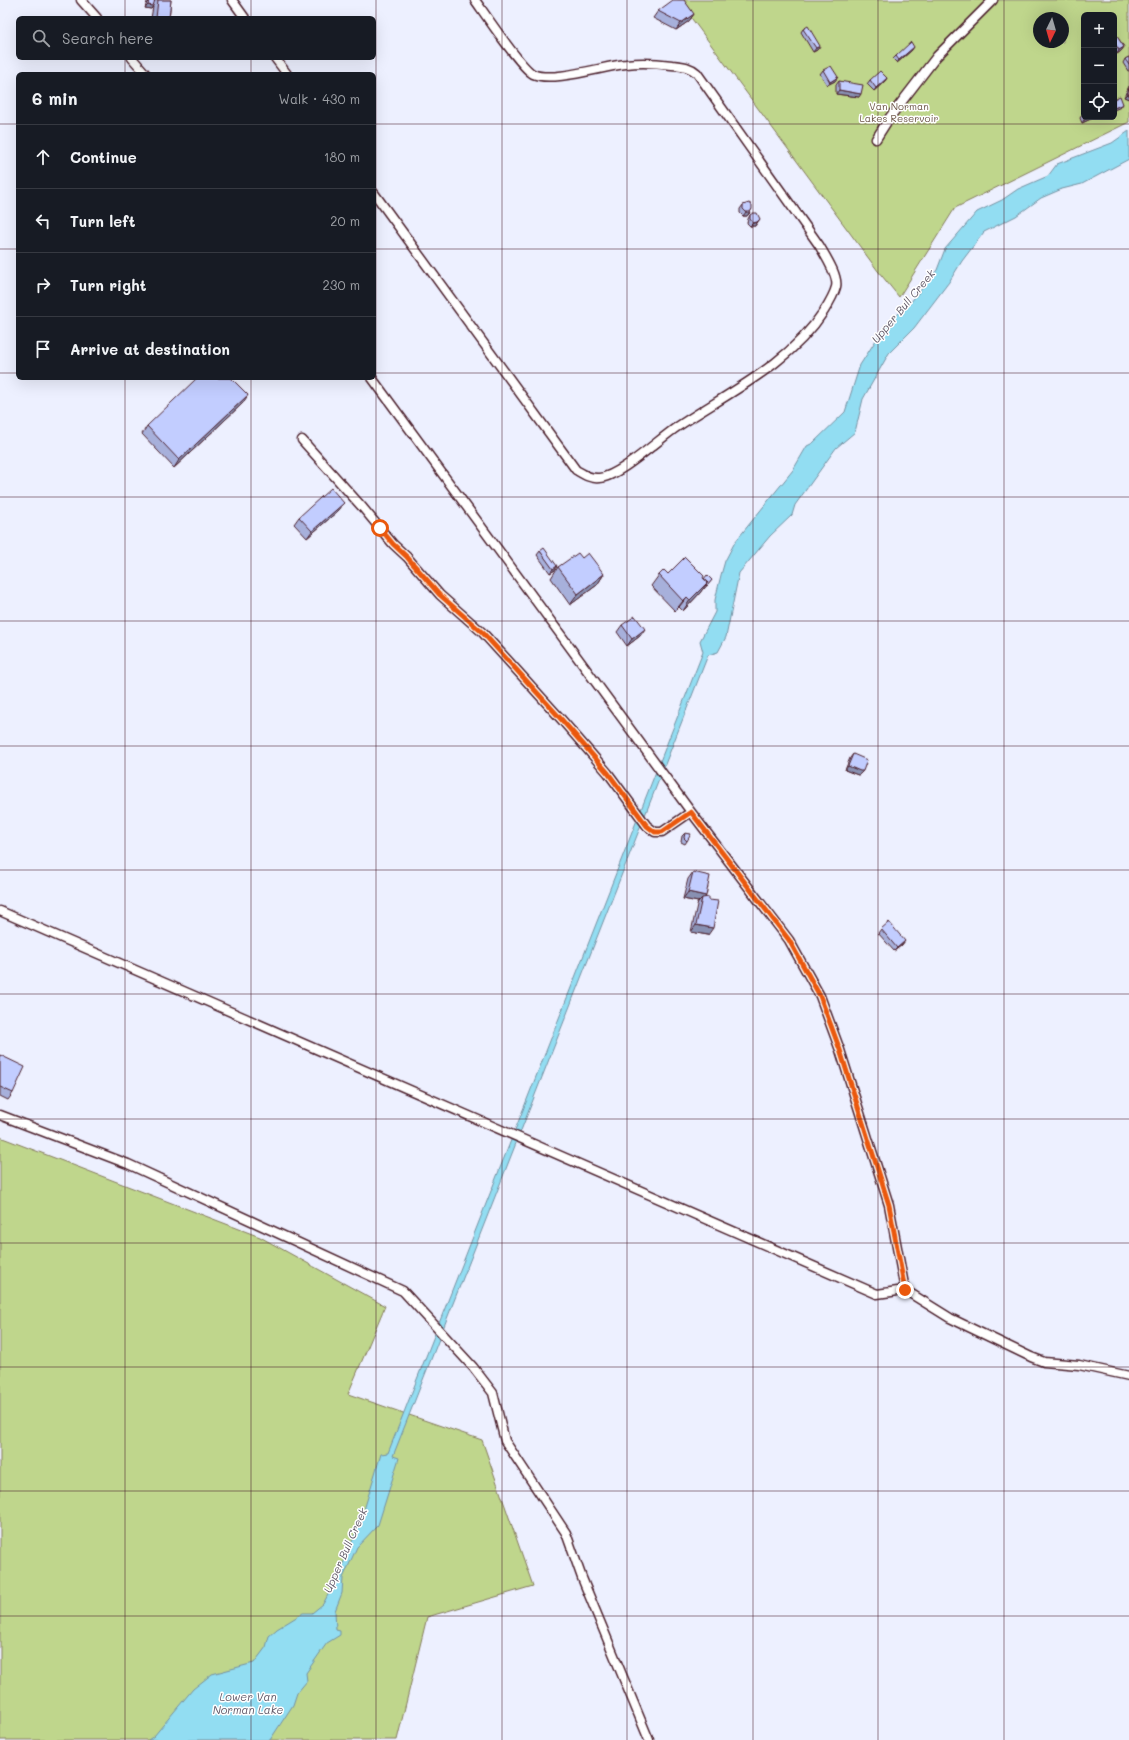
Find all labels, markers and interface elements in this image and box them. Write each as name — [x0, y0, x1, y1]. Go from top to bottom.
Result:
north arrow — [1033, 12, 1069, 48]
map controls — [1081, 12, 1117, 120]
button: + — [1081, 12, 1117, 48]
search box — [16, 16, 376, 60]
icon: search — [30, 27, 52, 49]
text: Search here — [62, 28, 153, 48]
button: − — [1081, 48, 1117, 84]
button: locate — [1081, 84, 1117, 120]
text: 6 min — [32, 87, 77, 109]
text: Walk · 430 m — [279, 90, 360, 107]
park label: Van Norman Lakes Reservoir — [859, 99, 939, 125]
icon: ahead — [32, 146, 54, 168]
text: Continue — [70, 147, 137, 167]
text: 180 m — [324, 148, 360, 165]
icon: left — [32, 210, 54, 232]
text: Turn left — [70, 211, 135, 231]
text: 20 m — [330, 212, 360, 229]
water label: Upper Bull Creek — [868, 266, 938, 346]
icon: right — [32, 274, 54, 296]
text: Turn right — [70, 275, 147, 295]
text: 230 m — [323, 276, 360, 293]
icon: arrive — [32, 338, 54, 360]
text: Arrive at destination — [70, 339, 230, 359]
route start — [371, 519, 389, 537]
route end — [896, 1281, 914, 1299]
water label: Upper Bull Creek — [320, 1505, 371, 1595]
water label: Lower Van Norman Lake — [213, 1689, 284, 1717]

